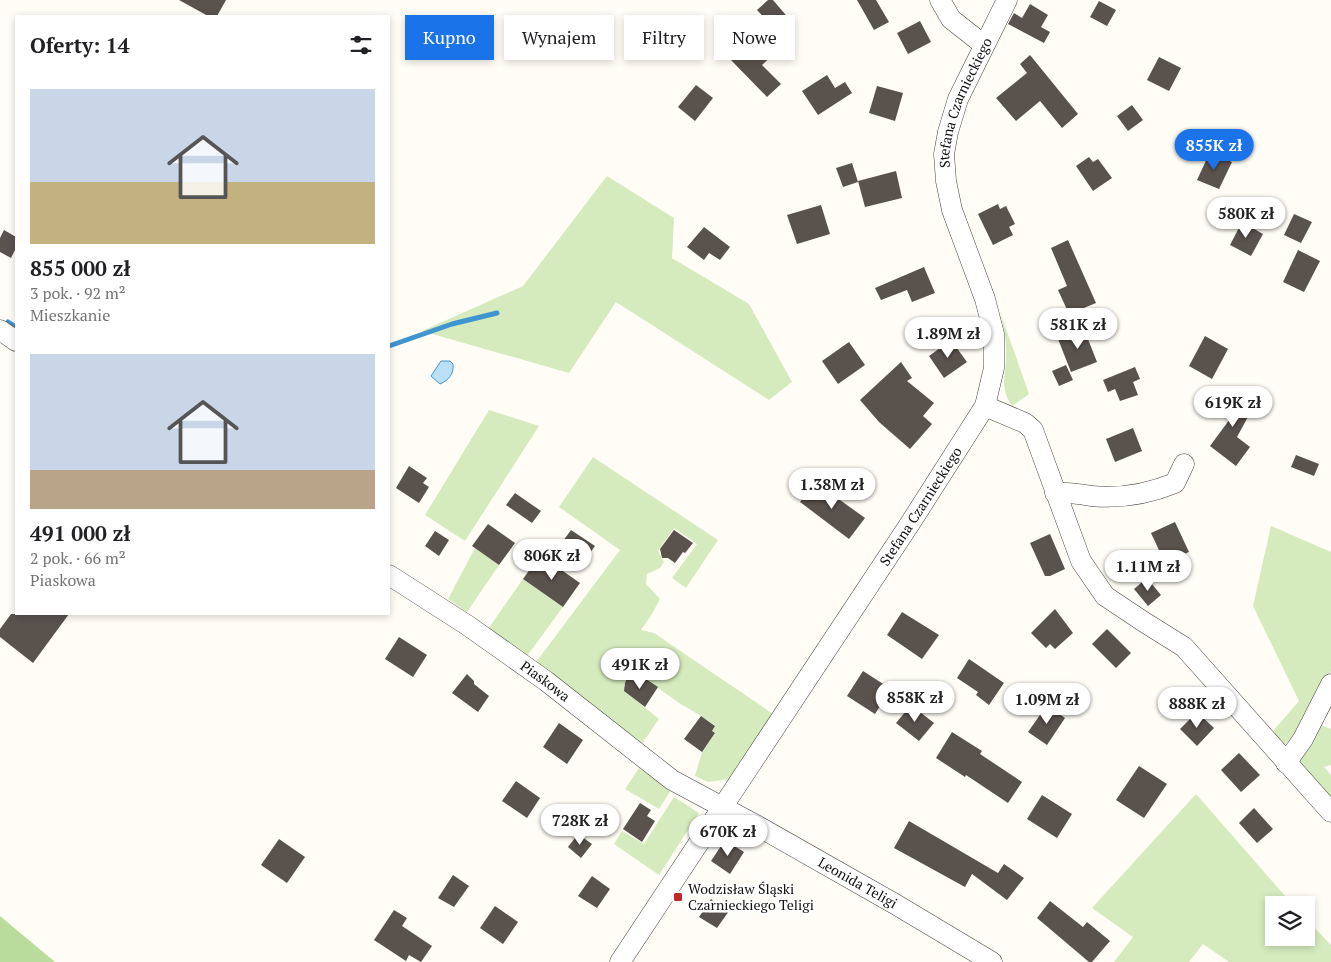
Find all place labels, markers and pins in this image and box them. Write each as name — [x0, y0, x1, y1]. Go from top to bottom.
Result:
pin: 855K zł — [1168, 128, 1260, 171]
pin: 580K zł — [1200, 196, 1292, 239]
pin: 581K zł — [1032, 308, 1124, 350]
pin: 1.89M zł — [896, 316, 1000, 359]
pin: 619K zł — [1187, 386, 1279, 428]
pin: 1.38M zł — [780, 468, 884, 510]
pin: 806K zł — [506, 538, 598, 581]
pin: 1.11M zł — [1096, 550, 1200, 592]
pin: 491K zł — [594, 648, 686, 690]
pin: 858K zł — [869, 680, 961, 723]
pin: 1.09M zł — [995, 682, 1099, 725]
pin: 888K zł — [1151, 686, 1243, 729]
pin: 728K zł — [534, 804, 626, 846]
pin: 670K zł — [682, 814, 774, 857]
place label: Wodzisław Śląski Czarnieckiego Teligi — [688, 879, 814, 914]
marker: Wodzisław Śląski Czarnieckiego Teligi — [672, 891, 684, 903]

